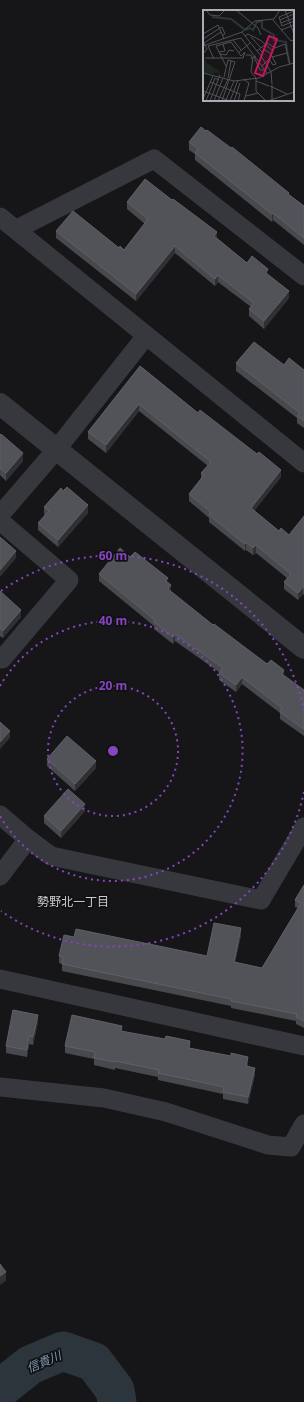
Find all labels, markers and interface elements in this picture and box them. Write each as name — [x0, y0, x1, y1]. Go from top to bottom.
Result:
inset map — [203, 10, 294, 101]
text: 60 m — [99, 547, 127, 564]
text: 40 m — [99, 612, 127, 629]
text: 20 m — [99, 677, 127, 694]
centre of rings — [106, 744, 120, 758]
district label: 勢野北一丁目 — [37, 893, 109, 910]
water label: 信貴川 — [24, 1346, 66, 1376]

